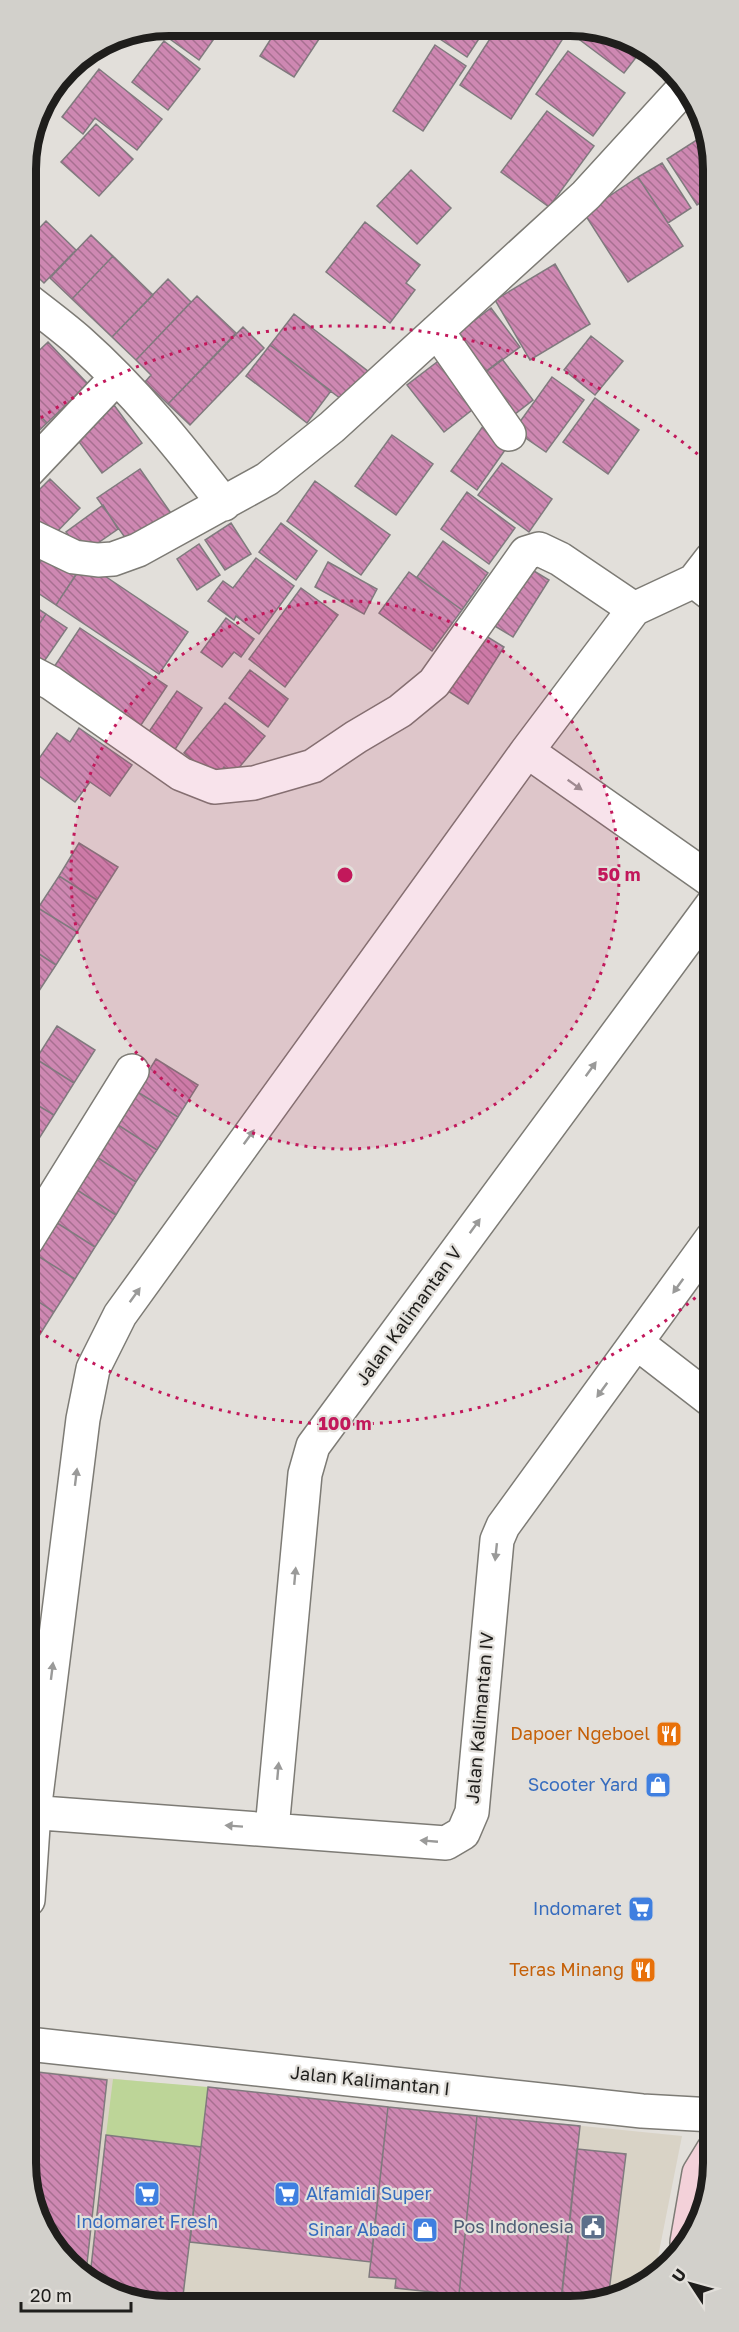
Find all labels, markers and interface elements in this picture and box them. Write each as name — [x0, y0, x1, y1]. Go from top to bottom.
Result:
one-way arrow — [566, 779, 582, 791]
text: 50 m — [598, 863, 640, 885]
centre of rings — [335, 865, 355, 885]
one-way arrow — [584, 1062, 596, 1077]
one-way arrow — [243, 1129, 255, 1145]
one-way arrow — [469, 1219, 481, 1235]
street label: Jalan Kalimantan V — [350, 1242, 466, 1389]
one-way arrow — [672, 1277, 684, 1293]
one-way arrow — [129, 1287, 141, 1303]
one-way arrow — [596, 1382, 608, 1398]
text: 100 m — [319, 1412, 371, 1434]
one-way arrow — [71, 1468, 80, 1487]
one-way arrow — [491, 1542, 501, 1561]
one-way arrow — [290, 1567, 300, 1586]
street label: Jalan Kalimantan IV — [461, 1631, 497, 1805]
one-way arrow — [47, 1661, 56, 1680]
restaurant icon: Dapoer Ngeboel — [654, 1719, 684, 1749]
place label: Dapoer Ngeboel — [510, 1722, 650, 1744]
one-way arrow — [273, 1761, 282, 1780]
shop icon: Scooter Yard — [643, 1770, 673, 1800]
place label: Scooter Yard — [528, 1773, 638, 1795]
one-way arrow — [225, 1822, 244, 1831]
one-way arrow — [419, 1836, 438, 1846]
supermarket icon: Indomaret — [626, 1894, 656, 1924]
place label: Indomaret — [533, 1897, 622, 1919]
restaurant icon: Teras Minang — [628, 1955, 658, 1985]
place label: Teras Minang — [509, 1958, 624, 1980]
street label: Jalan Kalimantan I — [289, 2061, 451, 2099]
supermarket icon: Indomaret Fresh — [132, 2179, 162, 2209]
supermarket icon: Alfamidi Super — [272, 2179, 302, 2209]
place label: Alfamidi Super — [306, 2182, 432, 2204]
place label: Indomaret Fresh — [76, 2210, 218, 2232]
public building icon: Pos Indonesia — [578, 2212, 608, 2242]
shop icon: Sinar Abadi — [410, 2215, 440, 2245]
place label: Pos Indonesia — [453, 2215, 574, 2237]
place label: Sinar Abadi — [308, 2218, 406, 2240]
north arrow — [661, 2254, 721, 2314]
text: U — [667, 2265, 690, 2286]
scale bar — [21, 2275, 130, 2313]
text: 20 m — [30, 2284, 72, 2306]

